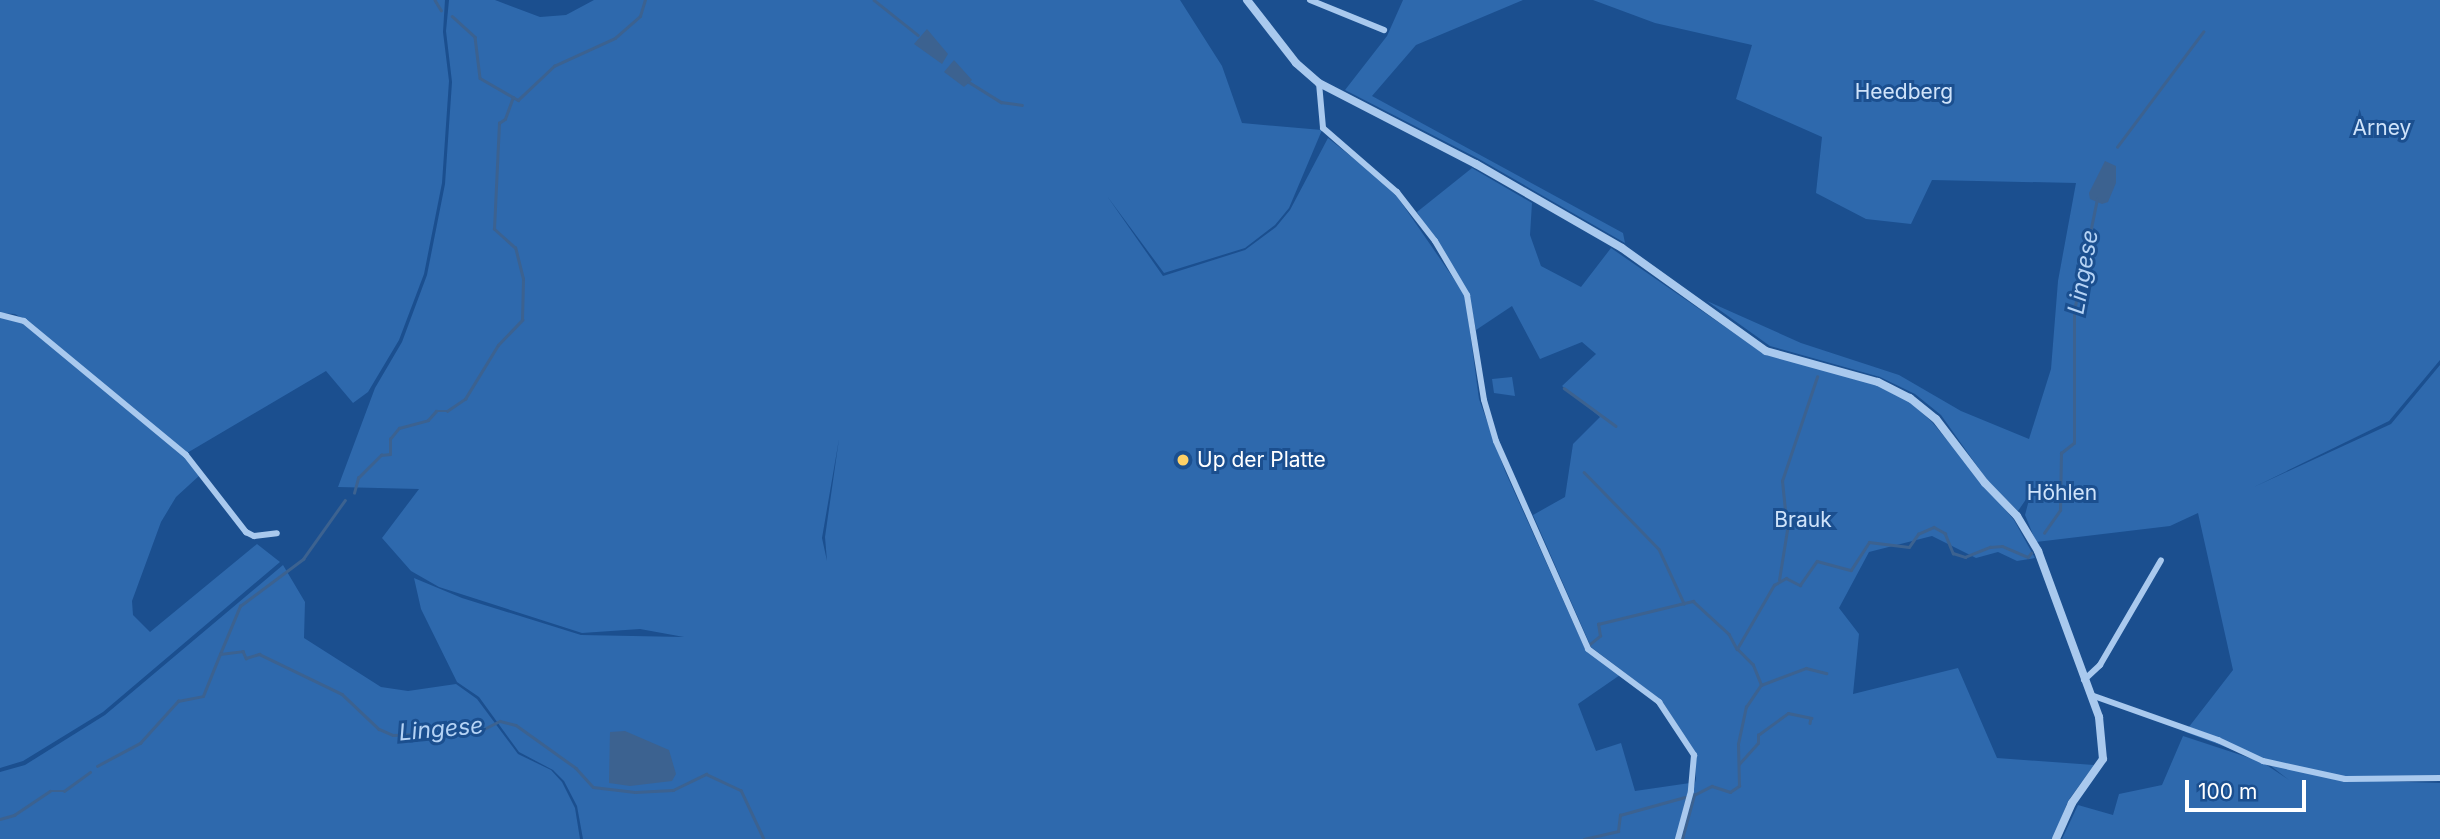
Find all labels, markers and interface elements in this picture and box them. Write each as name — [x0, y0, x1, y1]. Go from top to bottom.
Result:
park label: Heedberg — [1855, 79, 1953, 105]
park label: Arney — [2353, 115, 2411, 141]
water label: Lingese — [2062, 228, 2104, 316]
place label: Up der Platte — [1197, 447, 1326, 473]
marker: Up der Platte — [1175, 452, 1191, 468]
park label: Höhlen — [2027, 480, 2097, 506]
park label: Brauk — [1774, 507, 1832, 533]
water label: Lingese — [398, 712, 484, 746]
scale bar — [2188, 766, 2309, 810]
text: 100 m — [2198, 779, 2257, 804]

